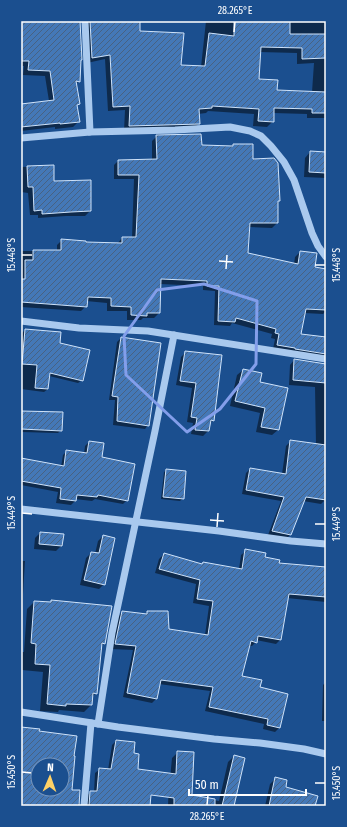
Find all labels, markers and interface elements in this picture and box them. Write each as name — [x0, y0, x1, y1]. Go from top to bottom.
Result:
text: 28.265°E — [218, 5, 253, 17]
text: 15.448°S — [6, 238, 18, 272]
text: 15.448°S — [331, 248, 343, 282]
text: 15.449°S — [6, 496, 18, 530]
text: 15.449°S — [331, 507, 343, 541]
text: 15.450°S — [6, 755, 18, 789]
north arrow — [30, 757, 70, 797]
text: N — [47, 761, 54, 774]
text: 15.450°S — [331, 766, 343, 800]
scale bar — [189, 771, 306, 797]
text: 50 m — [195, 778, 219, 792]
text: 28.265°E — [190, 811, 225, 823]

